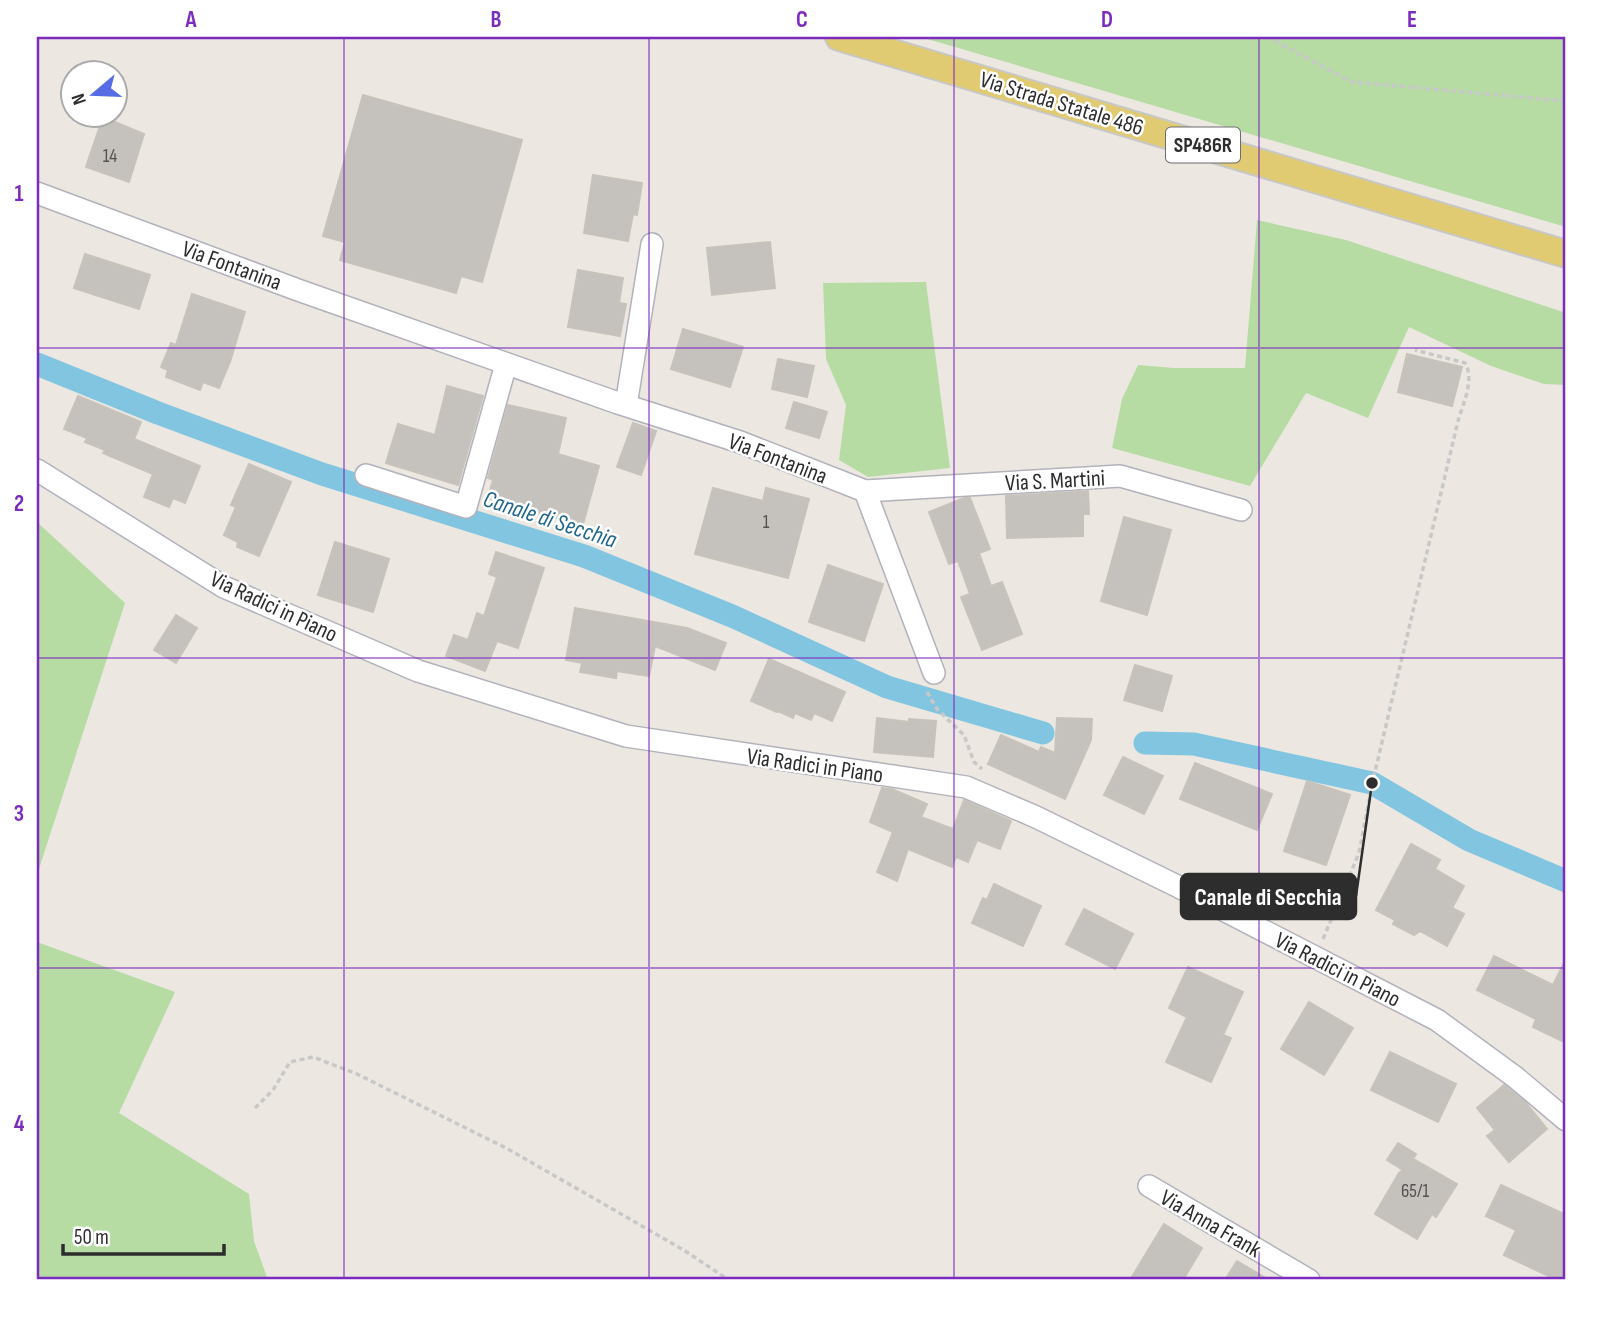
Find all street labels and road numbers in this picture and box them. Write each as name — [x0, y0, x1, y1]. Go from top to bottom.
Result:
street label: Via Strada Statale 486 — [977, 66, 1147, 142]
road number: SP486R — [1166, 128, 1240, 162]
street label: Via Fontanina — [178, 235, 285, 297]
street label: Via Fontanina — [724, 427, 831, 491]
street label: Via S. Martini — [1004, 464, 1106, 498]
street label: Via Radici in Piano — [205, 565, 342, 649]
street label: Via Radici in Piano — [745, 743, 885, 789]
street label: Via Radici in Piano — [1270, 926, 1405, 1014]
street label: Via Anna Frank — [1155, 1184, 1266, 1264]

